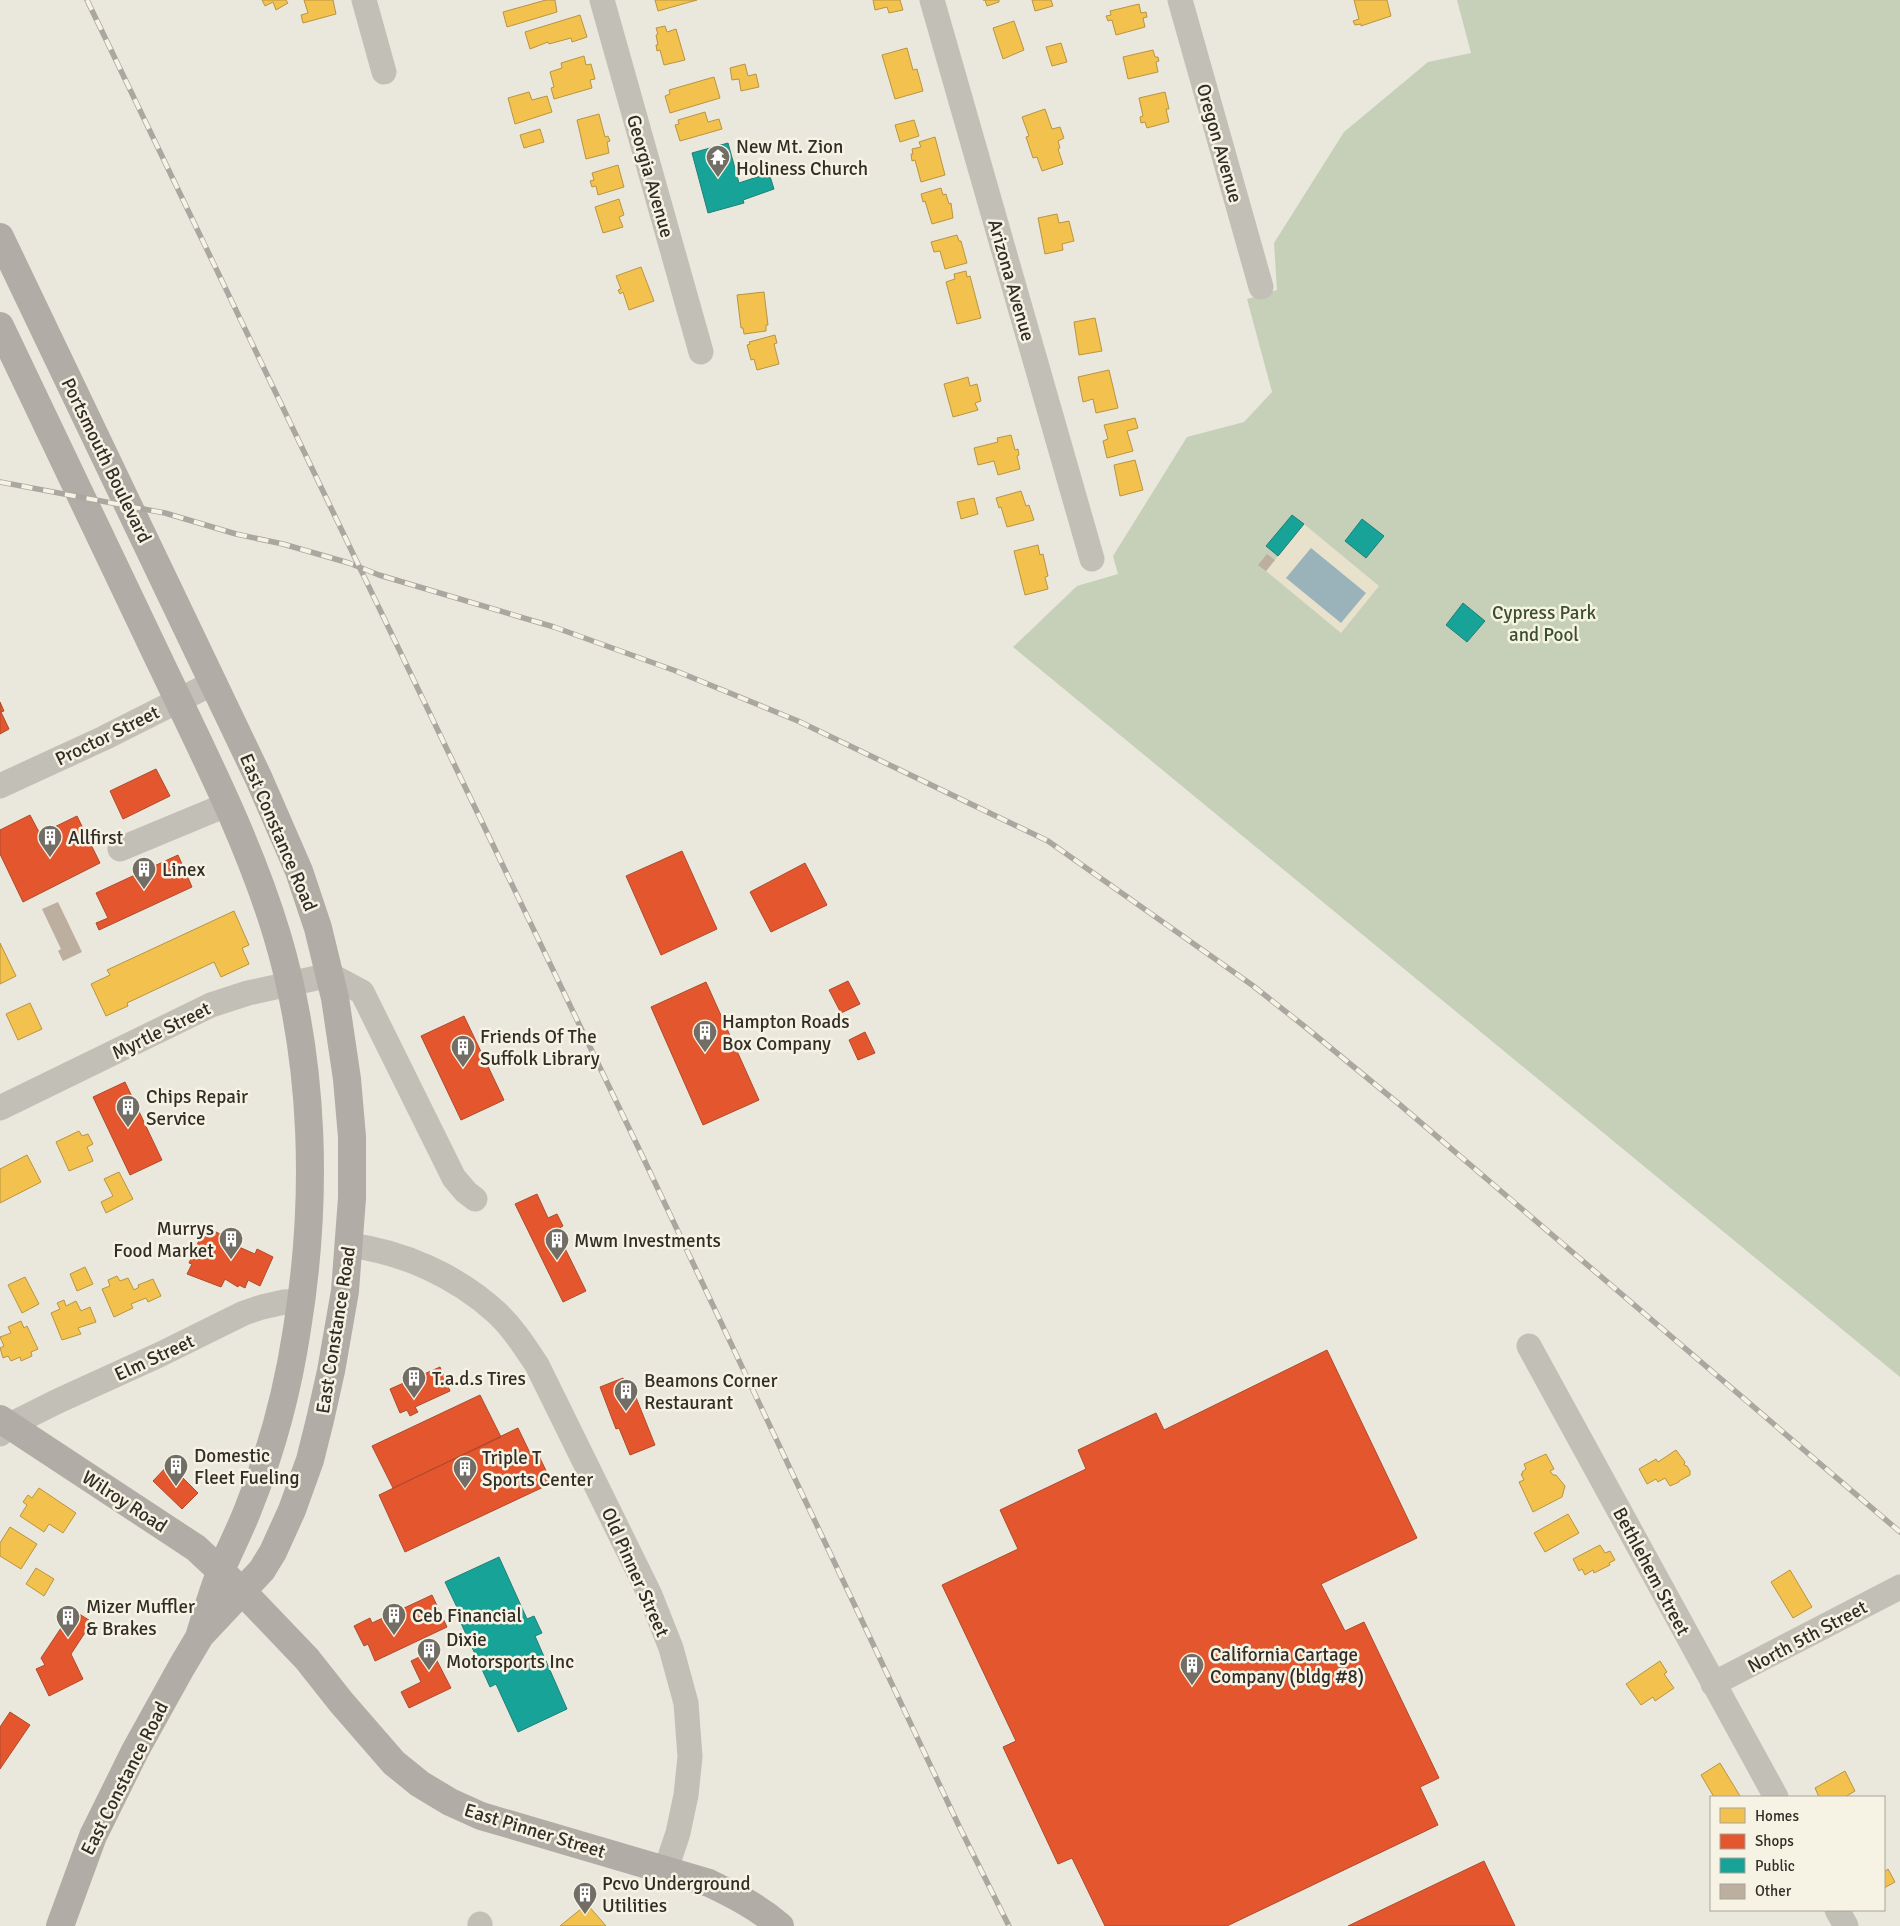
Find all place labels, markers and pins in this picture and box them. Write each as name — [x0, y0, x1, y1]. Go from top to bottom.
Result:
place label: New Mt. Zion Holiness Church — [736, 135, 868, 181]
temple icon: New Mt. Zion Holiness Church — [705, 144, 731, 178]
building icon: Allfirst — [37, 824, 63, 858]
place label: Allfirst — [68, 826, 124, 850]
building icon: Linex — [131, 856, 157, 890]
place label: Linex — [162, 858, 206, 882]
place label: Hampton Roads Box Company — [722, 1010, 850, 1056]
building icon: Hampton Roads Box Company — [692, 1019, 718, 1053]
place label: Friends Of The Suffolk Library — [480, 1025, 600, 1071]
building icon: Friends Of The Suffolk Library — [450, 1034, 476, 1068]
place label: Chips Repair Service — [146, 1085, 248, 1131]
building icon: Chips Repair Service — [115, 1094, 141, 1128]
place label: Murrys Food Market — [113, 1217, 214, 1263]
building icon: Murrys Food Market — [218, 1226, 244, 1260]
building icon: Mwm Investments — [544, 1227, 570, 1261]
place label: Mwm Investments — [574, 1229, 721, 1253]
building icon: T.a.d.s Tires — [401, 1365, 427, 1399]
place label: T.a.d.s Tires — [432, 1367, 526, 1391]
place label: Beamons Corner Restaurant — [644, 1369, 778, 1415]
building icon: Beamons Corner Restaurant — [613, 1378, 639, 1412]
place label: Domestic Fleet Fueling — [194, 1444, 299, 1490]
place label: Triple T Sports Center — [482, 1446, 593, 1492]
building icon: Domestic Fleet Fueling — [163, 1453, 189, 1487]
building icon: Triple T Sports Center — [452, 1455, 478, 1489]
place label: Mizer Muffler & Brakes — [86, 1595, 195, 1641]
building icon: Ceb Financial — [381, 1602, 407, 1636]
building icon: Mizer Muffler & Brakes — [55, 1604, 81, 1638]
place label: Ceb Financial — [412, 1604, 522, 1628]
place label: Dixie Motorsports Inc — [446, 1628, 574, 1674]
building icon: Dixie Motorsports Inc — [416, 1637, 442, 1671]
place label: California Cartage Company (bldg #8) — [1210, 1643, 1364, 1689]
building icon: California Cartage Company (bldg #8) — [1179, 1652, 1205, 1686]
place label: Pcvo Underground Utilities — [602, 1872, 751, 1918]
building icon: Pcvo Underground Utilities — [572, 1881, 598, 1915]

